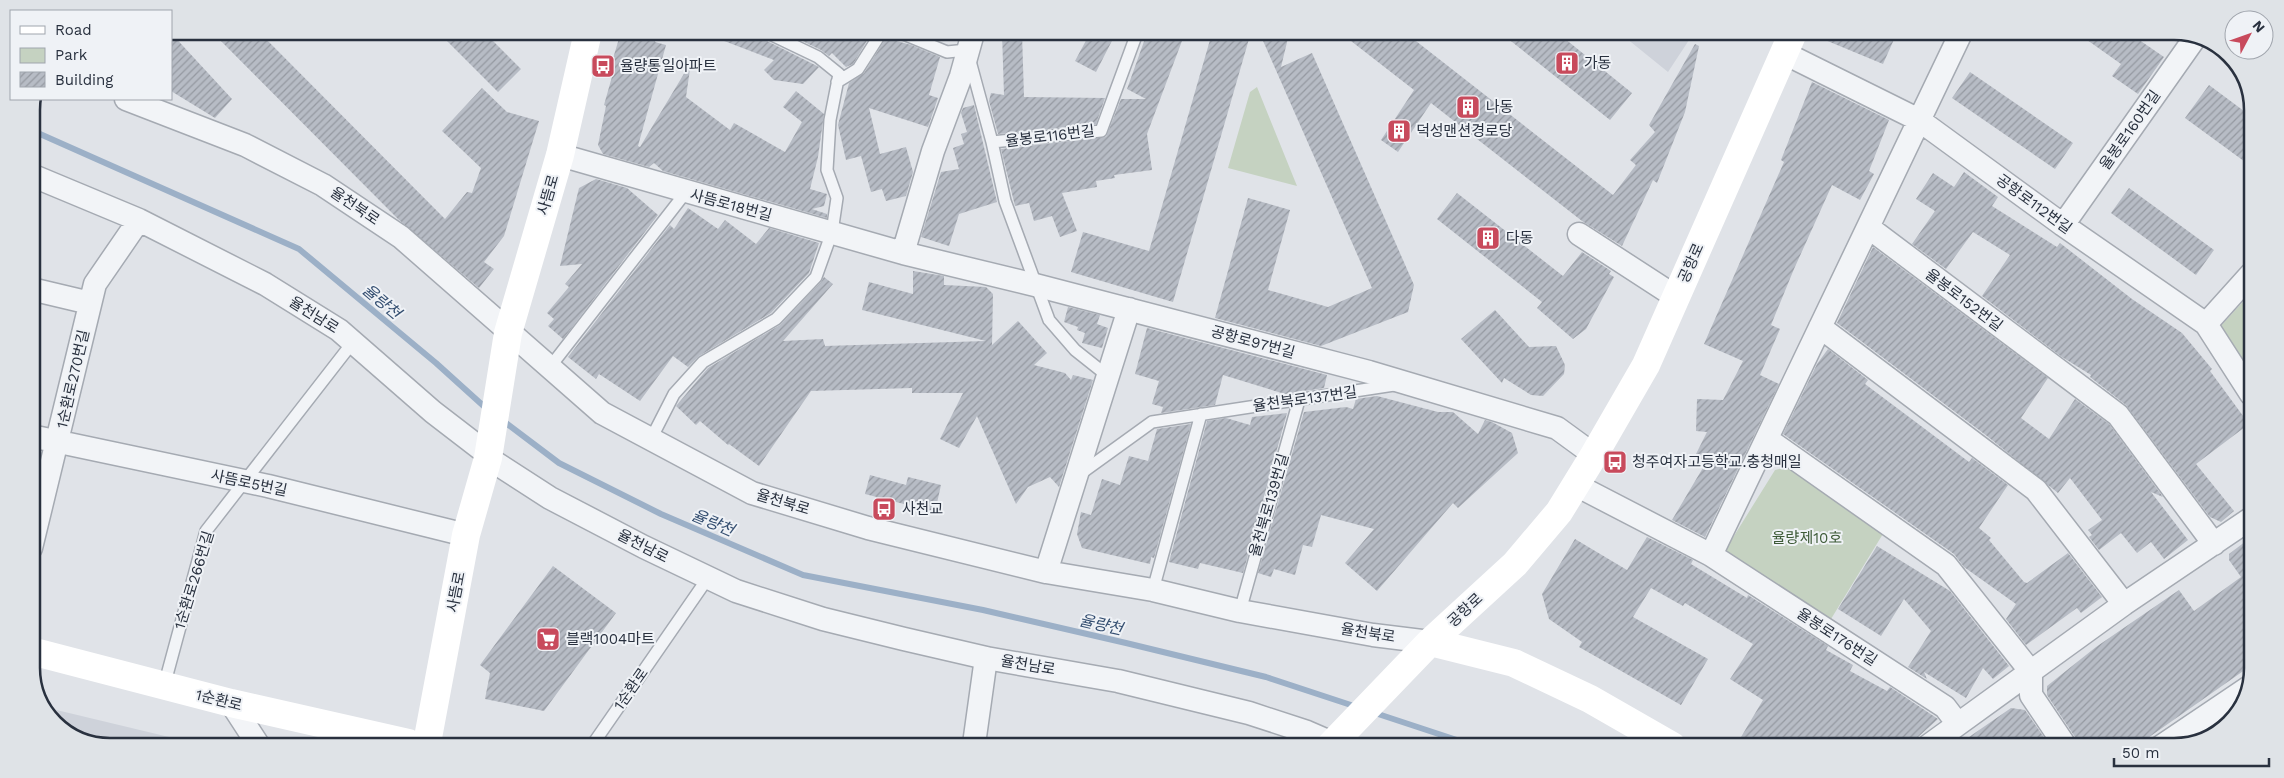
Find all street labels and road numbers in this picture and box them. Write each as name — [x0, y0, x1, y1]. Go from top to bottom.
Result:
street label: 율봉로160번길 — [2096, 87, 2164, 173]
street label: 율봉로116번길 — [1004, 122, 1096, 150]
street label: 공항로112번길 — [1993, 170, 2075, 238]
street label: 사뜸로 — [534, 173, 562, 217]
street label: 율천북로 — [327, 183, 383, 229]
street label: 사뜸로18번길 — [688, 185, 774, 225]
street label: 공항로 — [1674, 240, 1708, 286]
street label: 율봉로152번길 — [1922, 265, 2006, 335]
street label: 율천남로 — [286, 293, 342, 337]
street label: 공항로97번길 — [1209, 322, 1297, 362]
street label: 1순환로270번길 — [53, 328, 93, 430]
street label: 율천북로137번길 — [1252, 383, 1358, 415]
street label: 율천북로139번길 — [1246, 451, 1292, 559]
street label: 사뜸로5번길 — [209, 466, 289, 500]
street label: 율천북로 — [754, 485, 812, 519]
street label: 율천남로 — [614, 525, 672, 567]
street label: 1순환로266번길 — [171, 529, 217, 631]
street label: 사뜸로 — [443, 570, 469, 614]
street label: 공항로 — [1444, 589, 1486, 631]
street label: 율봉로176번길 — [1793, 604, 1881, 670]
street label: 율천북로 — [1339, 620, 1397, 646]
street label: 율천남로 — [999, 651, 1057, 679]
street label: 1순환로 — [610, 664, 652, 714]
street label: 1순환로 — [194, 686, 244, 714]

